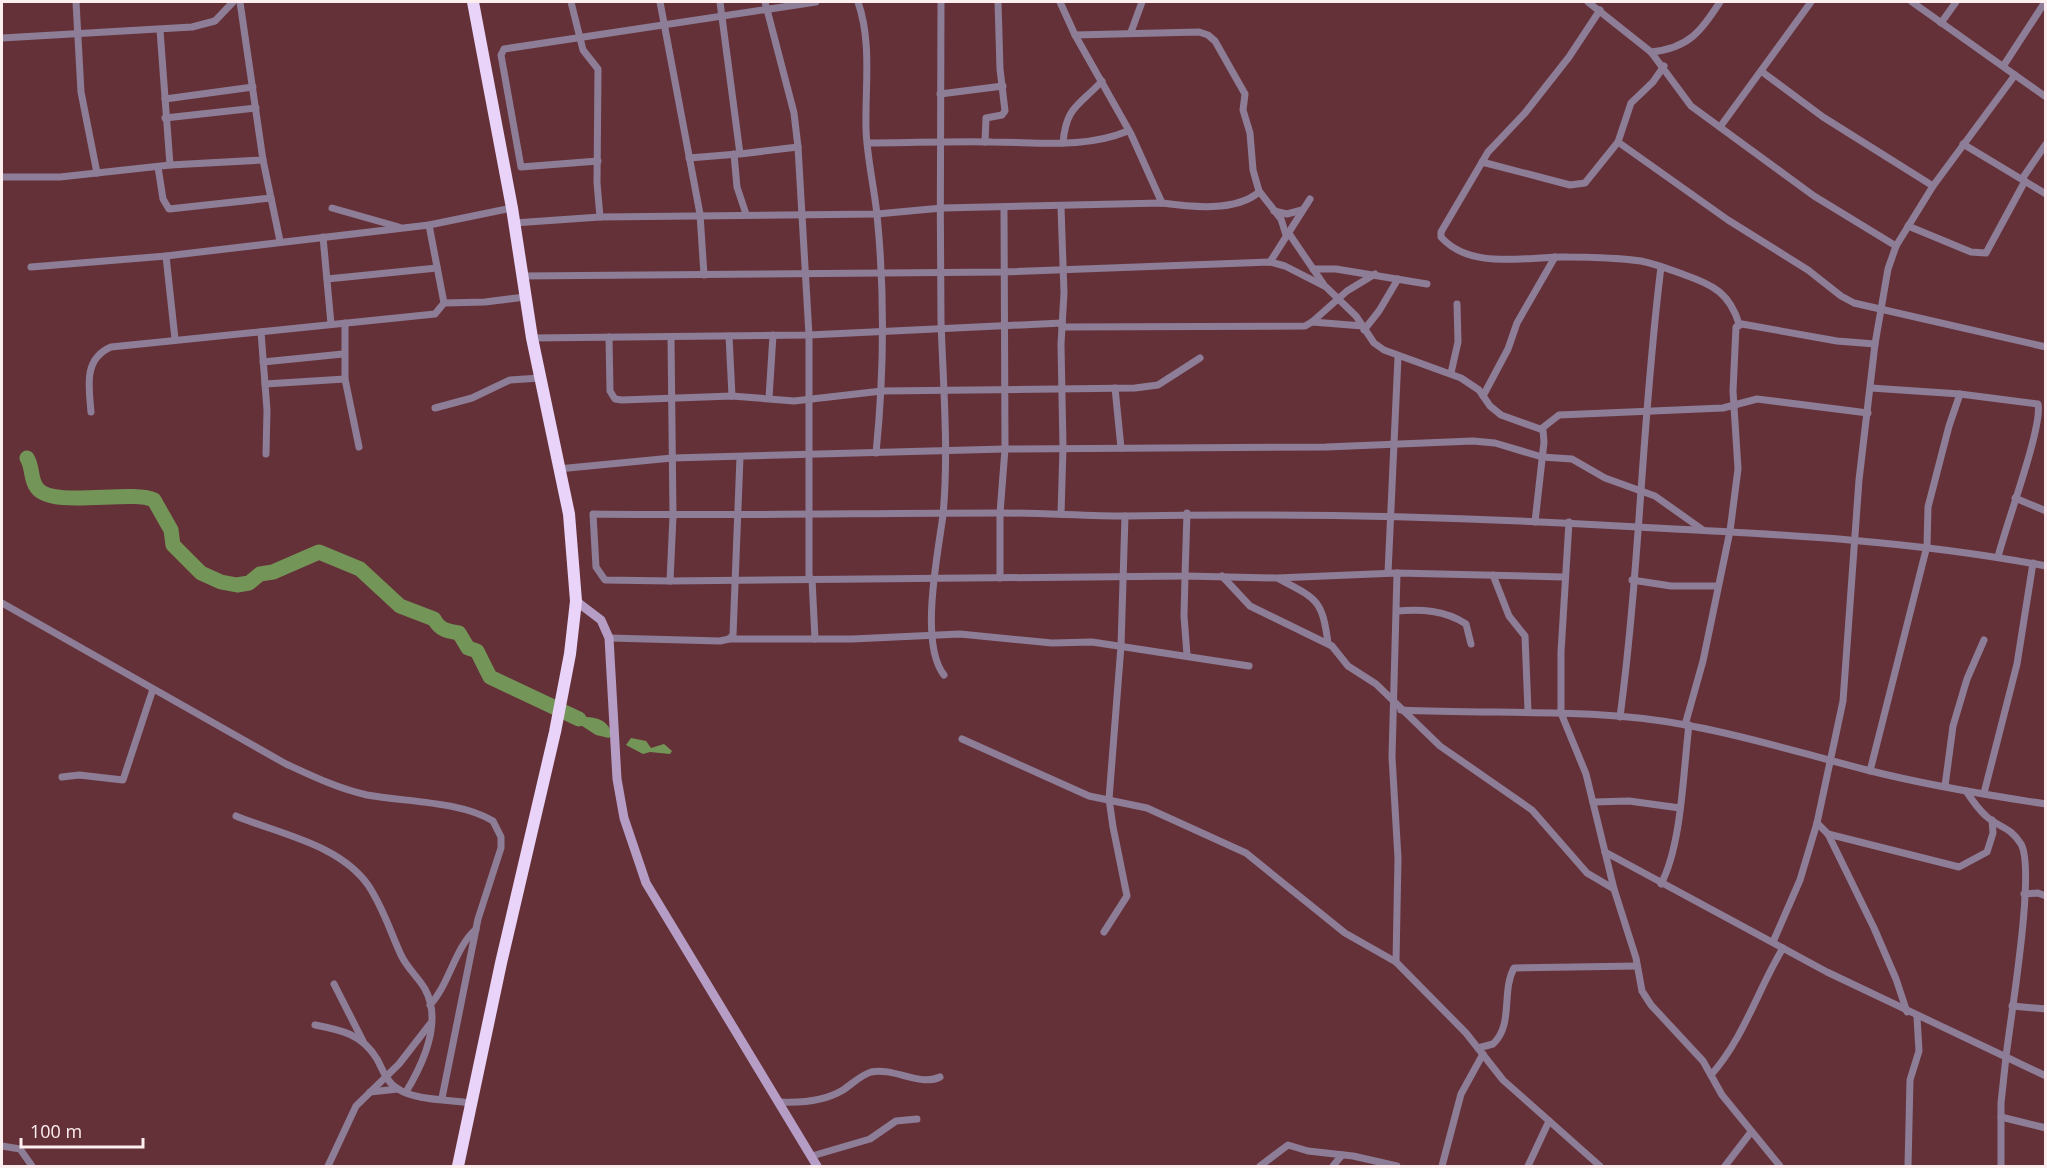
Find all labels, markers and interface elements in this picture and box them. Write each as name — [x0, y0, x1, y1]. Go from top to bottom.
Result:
scale bar — [21, 1111, 142, 1149]
text: 100 m — [30, 1119, 82, 1143]

